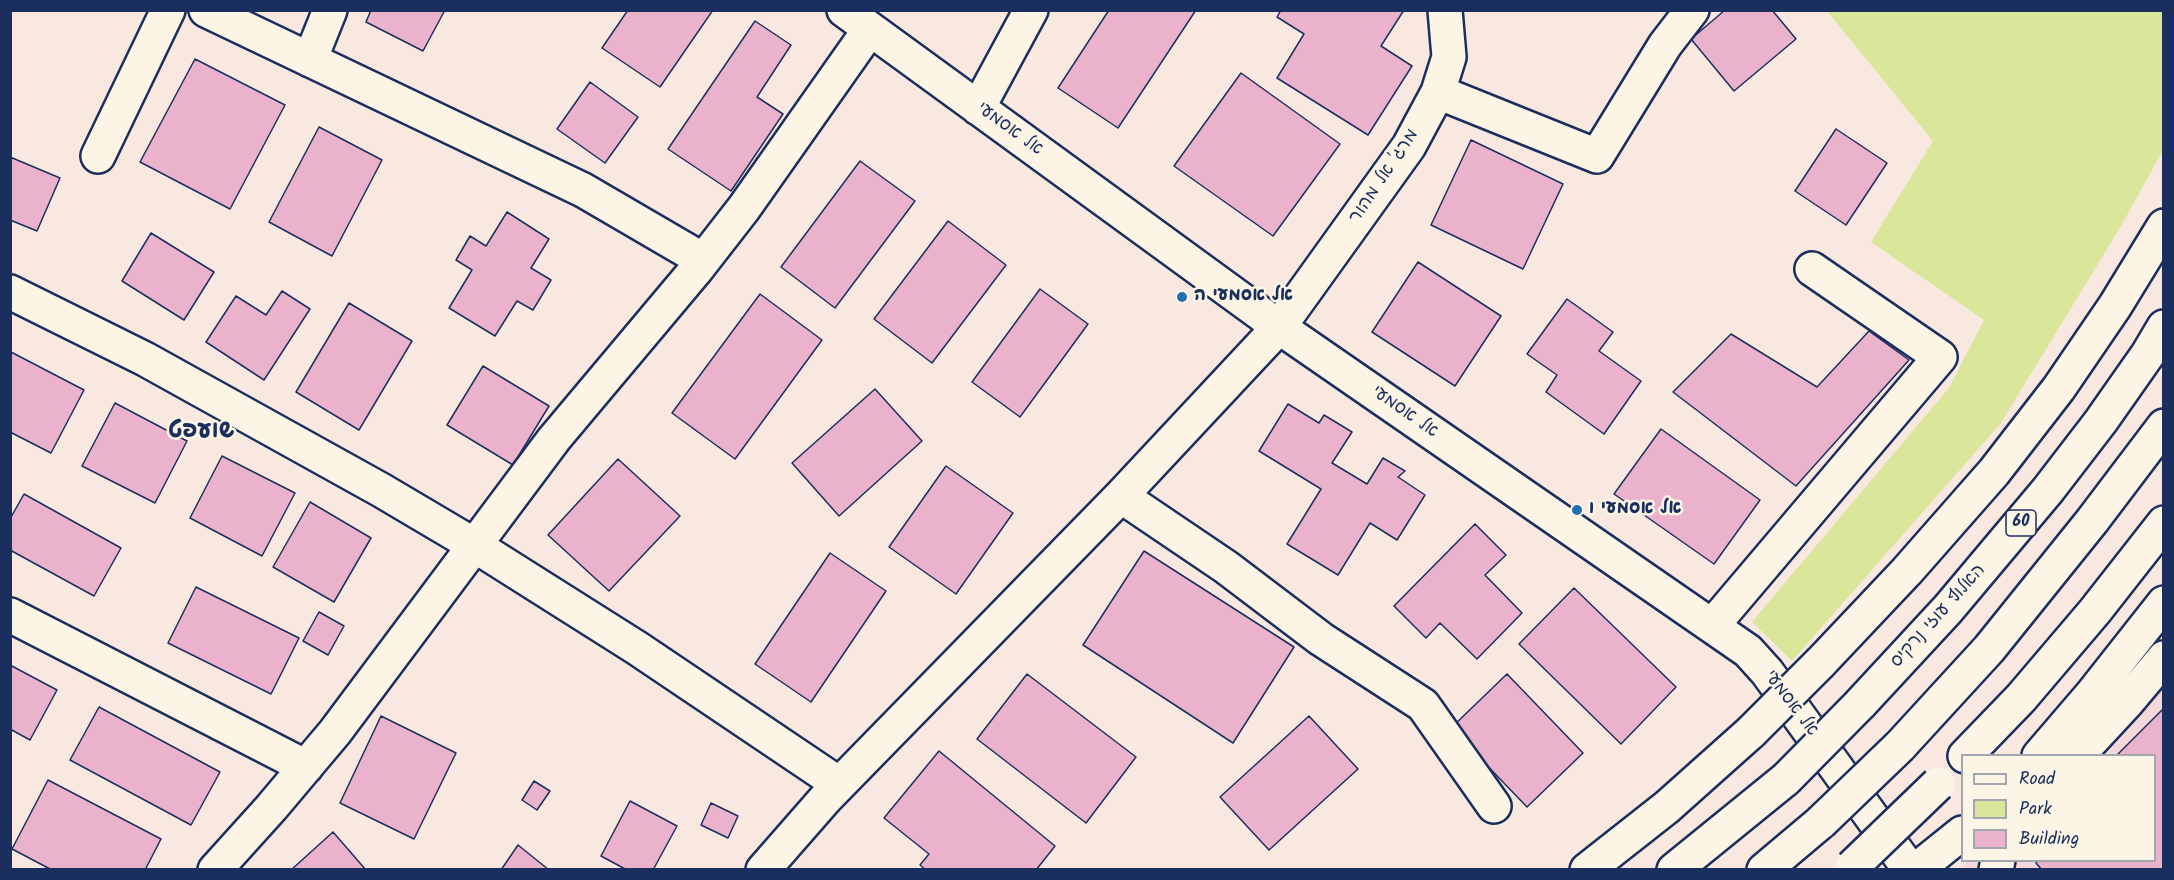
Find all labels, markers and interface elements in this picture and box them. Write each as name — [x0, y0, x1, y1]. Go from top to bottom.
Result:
street label: אל אסמעי — [972, 99, 1046, 161]
street label: מרג' אל מהור — [1346, 126, 1424, 228]
place label: אל אסמעי ה — [1194, 286, 1293, 308]
marker: אל אסמעי ה — [1175, 290, 1189, 304]
street label: אל אסמעי — [1367, 382, 1441, 444]
district label: שועפט — [168, 419, 234, 447]
place label: אל אסמעי ו — [1589, 499, 1681, 521]
marker: אל אסמעי ו — [1570, 503, 1584, 517]
road number: 60 — [2006, 510, 2036, 536]
street label: האלוף עוזי נרקיס — [1887, 561, 1991, 673]
street label: אל אסמעי — [1758, 667, 1822, 741]
legend — [1961, 754, 2156, 862]
text: Road — [2019, 765, 2055, 794]
text: Park — [2019, 795, 2052, 824]
text: Building — [2019, 825, 2079, 854]

